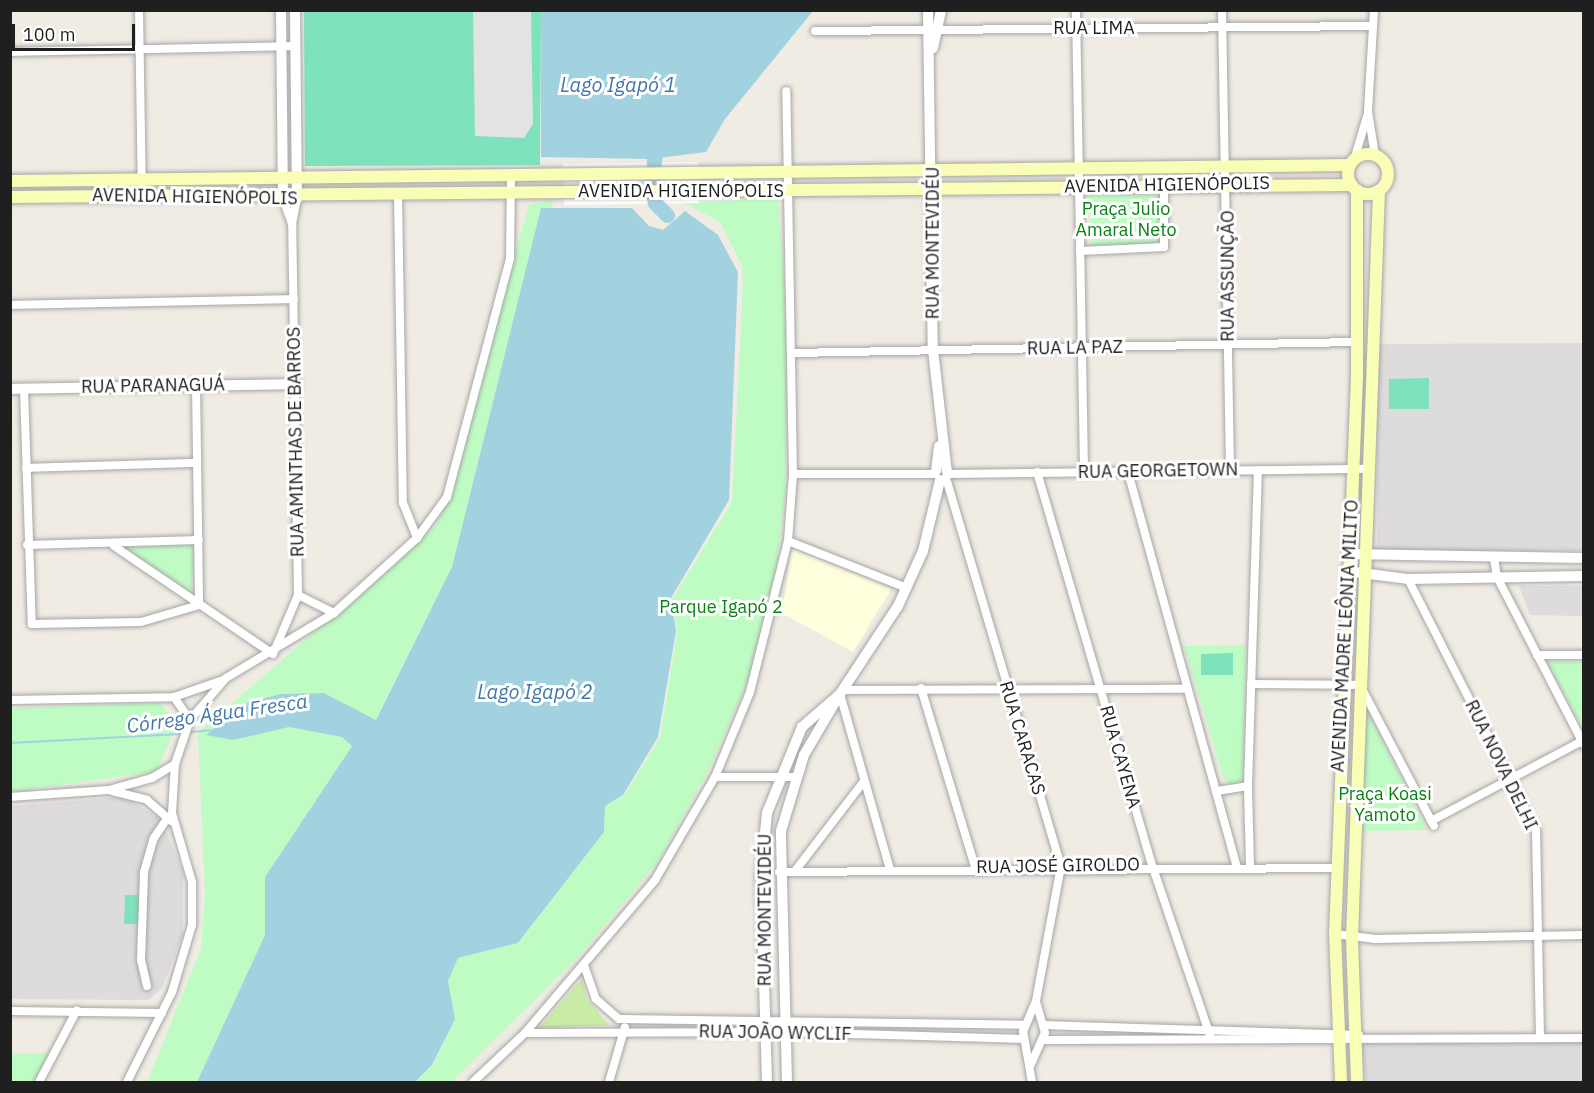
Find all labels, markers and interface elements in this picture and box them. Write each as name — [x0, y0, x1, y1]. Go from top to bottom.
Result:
scale bar — [15, 12, 138, 50]
street label: RUA LIMA — [1053, 17, 1135, 39]
text: 100 m — [23, 23, 75, 46]
water label: Lago Igapó 1 — [560, 72, 676, 96]
street label: RUA MONTEVIDÉU — [922, 167, 944, 319]
street label: AVENIDA HIGIENÓPOLIS — [1064, 172, 1270, 198]
street label: AVENIDA HIGIENÓPOLIS — [578, 180, 784, 202]
street label: AVENIDA HIGIENÓPOLIS — [92, 184, 298, 210]
park label: Praça Julio Amaral Neto — [1075, 199, 1177, 242]
street label: RUA ASSUNÇÃO — [1217, 210, 1239, 342]
street label: RUA AMINTHAS DE BARROS — [283, 327, 309, 557]
street label: RUA LA PAZ — [1027, 336, 1123, 360]
street label: RUA PARANAGUÁ — [81, 374, 225, 398]
street label: RUA GEORGETOWN — [1078, 459, 1238, 483]
street label: AVENIDA MADRE LEÔNIA MILITO — [1327, 499, 1363, 773]
park label: Parque Igapó 2 — [659, 596, 783, 618]
water label: Lago Igapó 2 — [477, 679, 593, 703]
street label: RUA CARACAS — [994, 679, 1050, 797]
water label: Córrego Água Fresca — [125, 688, 309, 738]
street label: RUA NOVA DELHI — [1460, 697, 1542, 833]
street label: RUA CAYENA — [1095, 703, 1145, 811]
park label: Praça Koasi Yamoto — [1338, 784, 1432, 826]
street label: RUA MONTEVIDÉU — [754, 834, 776, 986]
street label: RUA JOSÉ GIROLDO — [976, 854, 1140, 878]
street label: RUA JOÃO WYCLIF — [698, 1021, 852, 1045]

